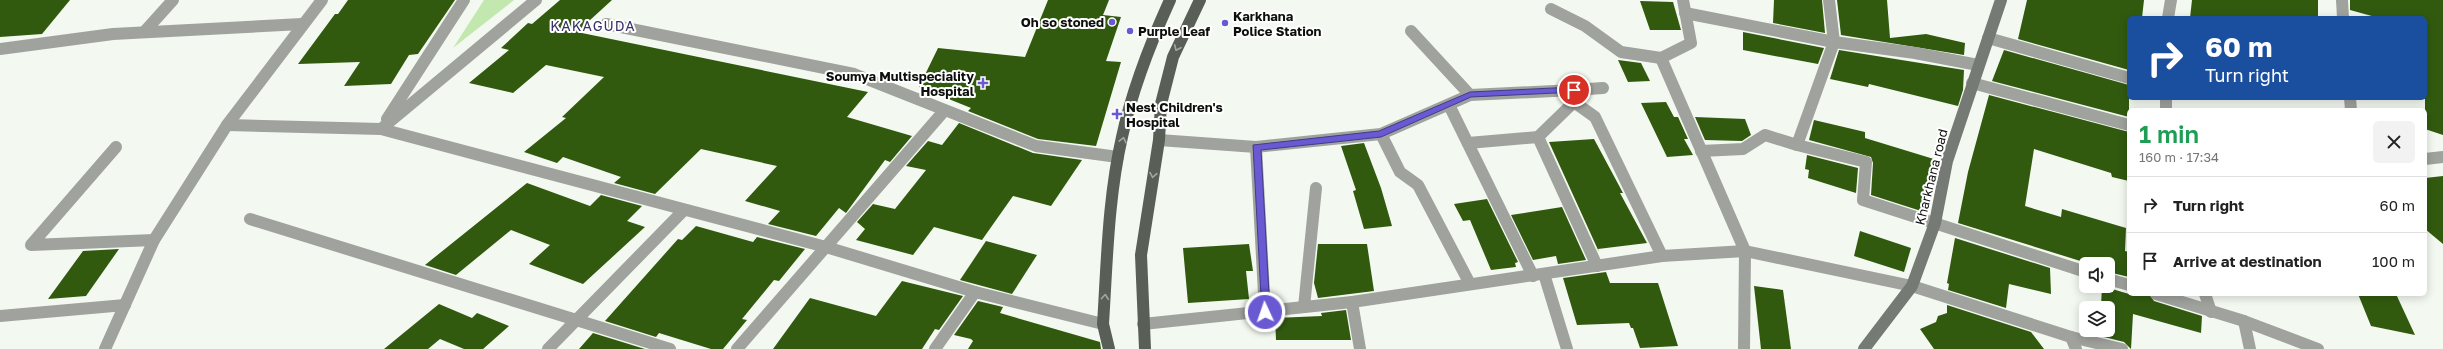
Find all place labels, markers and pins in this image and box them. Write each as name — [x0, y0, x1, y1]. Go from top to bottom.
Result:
place label: Karkhana Police Station — [1233, 8, 1322, 39]
place label: Oh so stoned — [1021, 14, 1104, 30]
marker: Oh so stoned — [1107, 17, 1117, 27]
marker: Karkhana Police Station — [1220, 18, 1230, 28]
place label: Purple Leaf — [1138, 23, 1210, 39]
marker: Purple Leaf — [1125, 26, 1135, 36]
place label: Soumya Multispeciality Hospital — [826, 68, 975, 99]
pin — [1557, 73, 1591, 107]
marker: Soumya Multispeciality Hospital — [977, 77, 989, 89]
place label: Nest Children's Hospital — [1126, 99, 1223, 130]
marker: Nest Children's Hospital — [1111, 108, 1123, 120]

